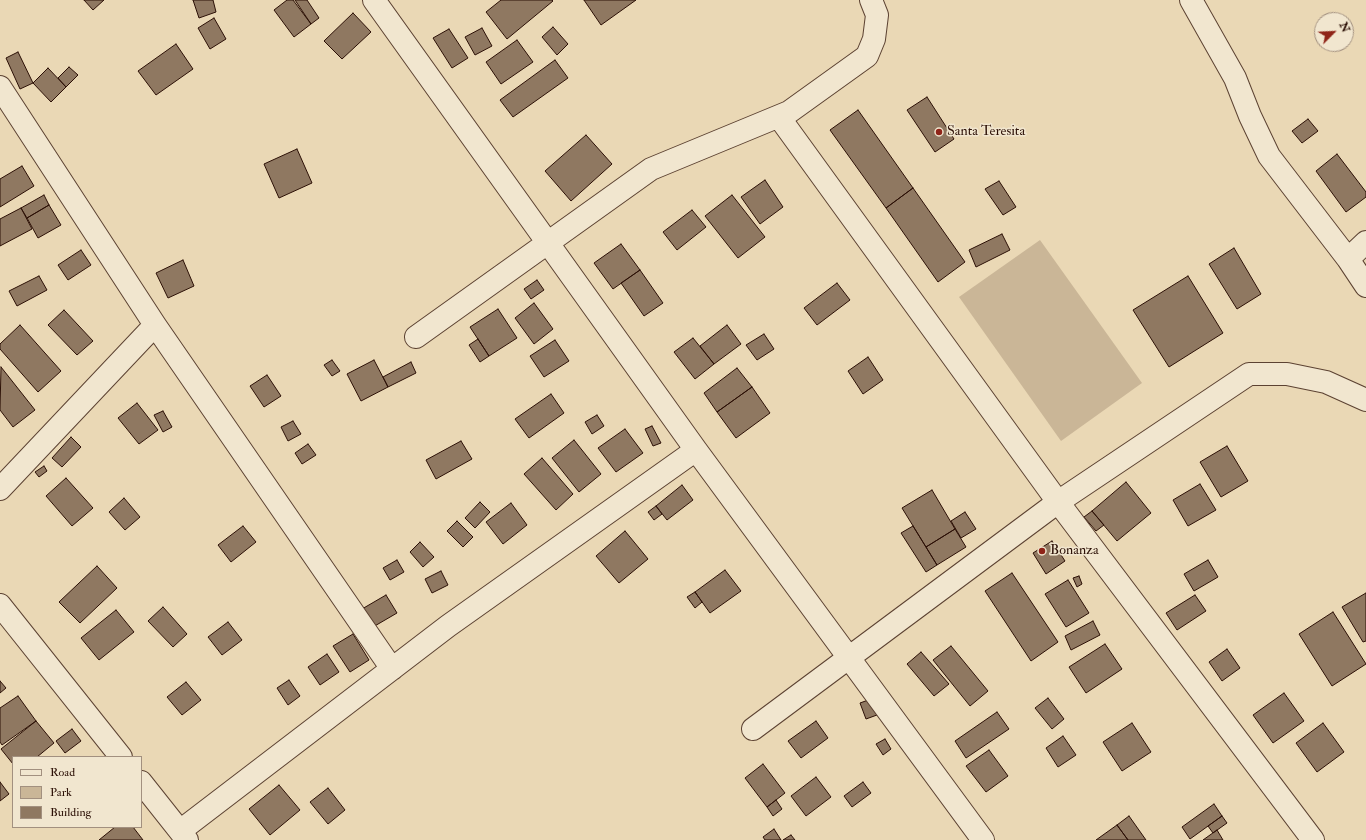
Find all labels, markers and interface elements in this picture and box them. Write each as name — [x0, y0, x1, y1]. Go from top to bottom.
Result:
north arrow — [1314, 12, 1354, 52]
text: N — [1337, 20, 1352, 34]
place label: Santa Teresita — [947, 124, 1025, 140]
marker: Santa Teresita — [934, 127, 944, 137]
place label: Bonanza — [1050, 543, 1099, 559]
marker: Bonanza — [1037, 546, 1047, 556]
legend — [12, 756, 142, 828]
text: Road — [50, 765, 75, 780]
text: Park — [50, 785, 72, 800]
text: Building — [50, 805, 91, 820]

